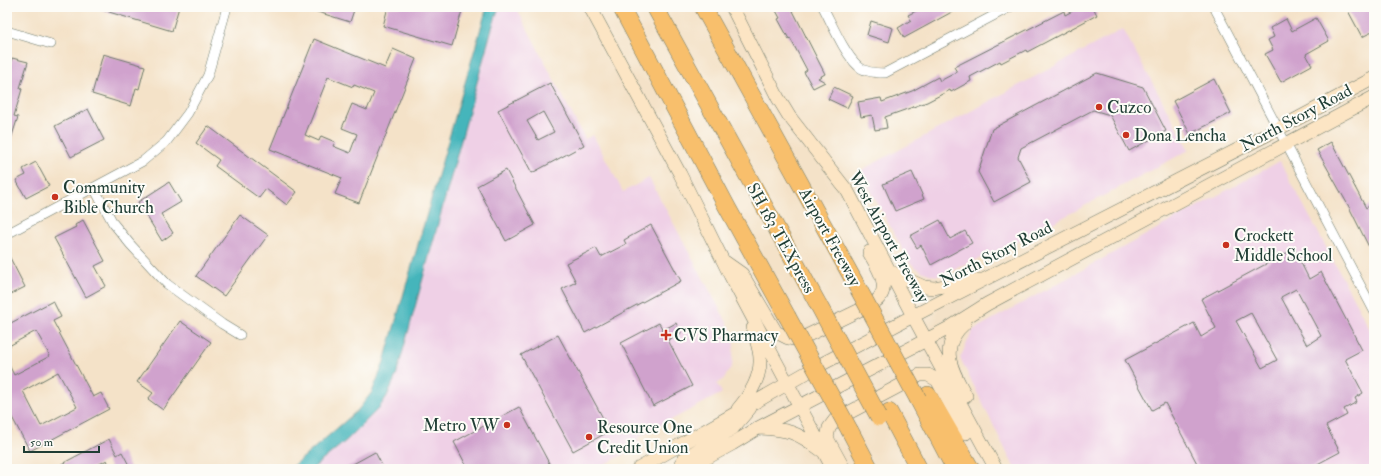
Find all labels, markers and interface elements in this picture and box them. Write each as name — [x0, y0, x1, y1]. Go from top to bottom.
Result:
street label: North Story Road — [1237, 79, 1356, 157]
place label: Cuzco — [1107, 97, 1151, 118]
marker: Cuzco — [1094, 102, 1104, 112]
place label: Dona Lencha — [1134, 125, 1227, 146]
marker: Dona Lencha — [1121, 130, 1131, 140]
street label: West Airport Freeway — [843, 167, 934, 307]
place label: Community Bible Church — [63, 177, 154, 218]
street label: SH 183 TEXpress — [741, 179, 820, 297]
street label: Airport Freeway — [793, 183, 866, 291]
marker: Community Bible Church — [50, 192, 60, 202]
street label: North Story Road — [936, 216, 1057, 292]
place label: Crockett Middle School — [1234, 225, 1333, 266]
marker: Crockett Middle School — [1221, 240, 1231, 250]
place label: CVS Pharmacy — [674, 325, 779, 347]
marker: CVS Pharmacy — [661, 330, 671, 340]
place label: Metro VW — [423, 415, 500, 436]
place label: Resource One Credit Union — [597, 417, 692, 458]
marker: Metro VW — [502, 420, 512, 430]
scale bar — [24, 428, 99, 454]
marker: Resource One Credit Union — [584, 432, 594, 442]
text: 50 m — [30, 435, 54, 450]

